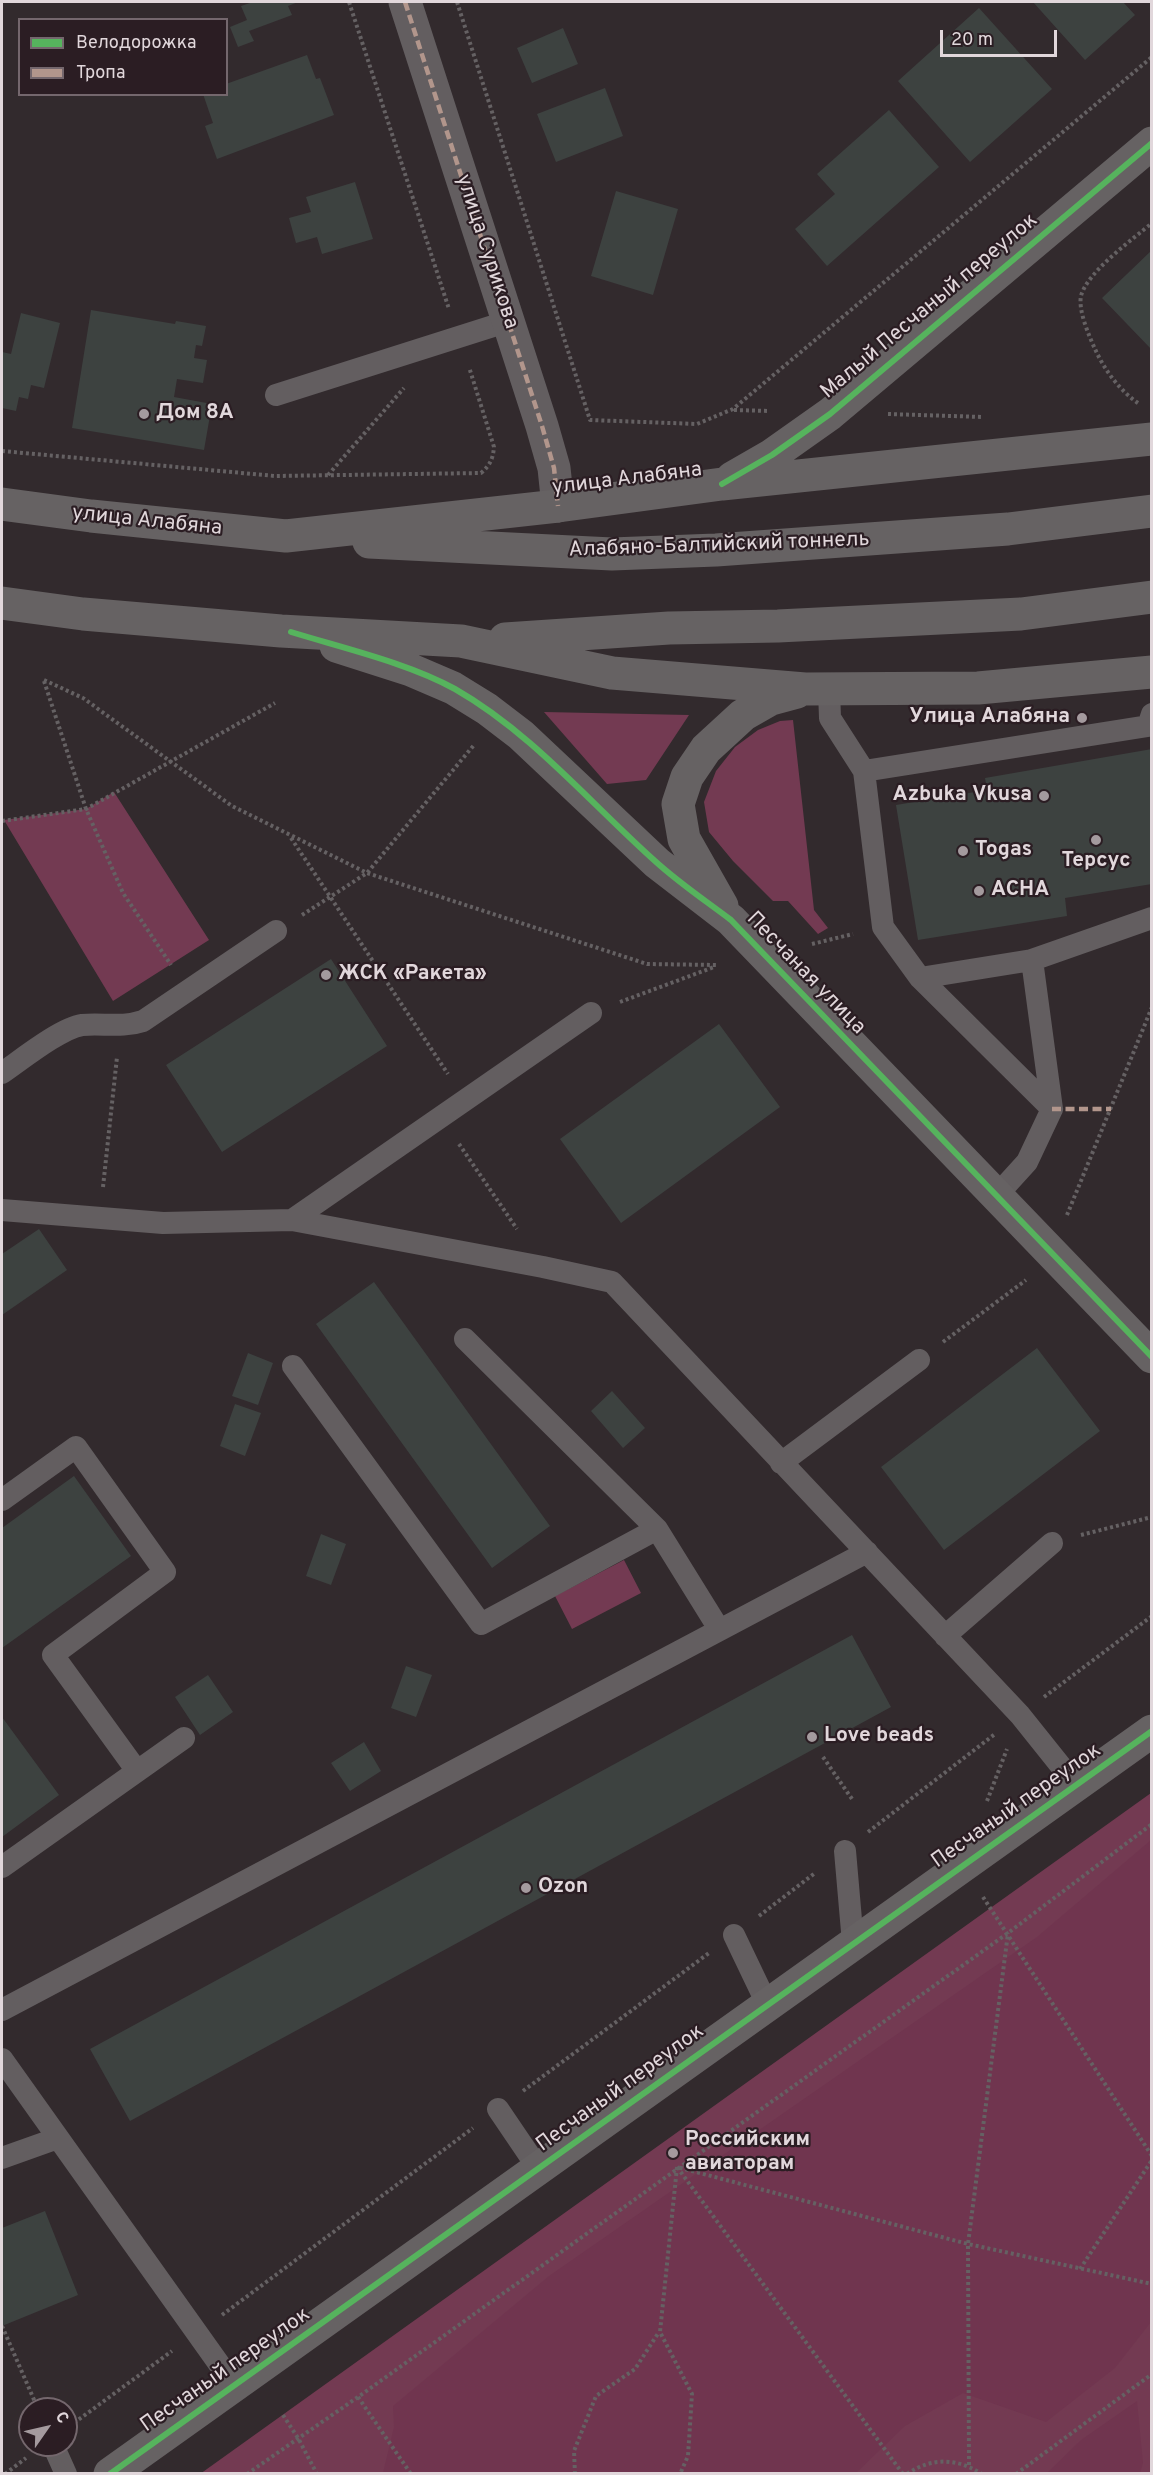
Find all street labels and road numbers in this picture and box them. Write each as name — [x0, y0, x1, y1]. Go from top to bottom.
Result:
street label: улица Сурикова — [449, 172, 523, 332]
street label: Малый Песчаный переулок — [816, 209, 1044, 405]
street label: улица Алабяна — [551, 458, 703, 502]
street label: улица Алабяна — [71, 502, 223, 542]
street label: Алабяно-Балтийский тоннель — [568, 528, 870, 564]
street label: Песчаная улица — [740, 907, 870, 1041]
street label: Песчаный переулок — [927, 1739, 1107, 1875]
street label: Песчаный переулок — [532, 2020, 710, 2158]
street label: Песчаный переулок — [136, 2303, 316, 2439]

